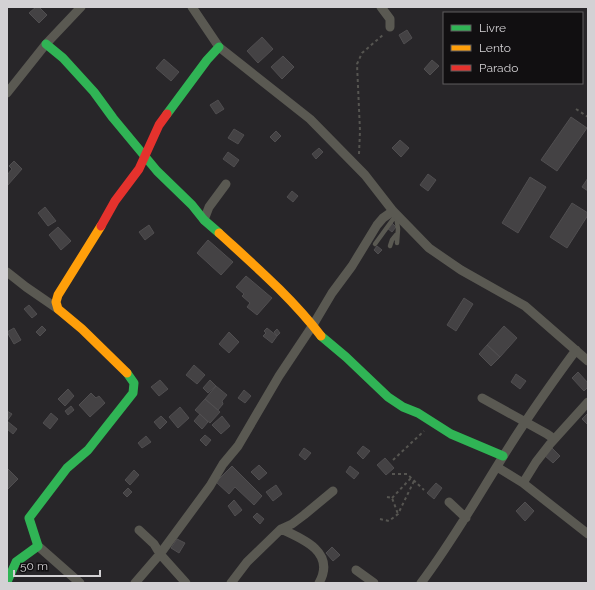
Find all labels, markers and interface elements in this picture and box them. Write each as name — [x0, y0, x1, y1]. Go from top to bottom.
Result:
legend — [443, 12, 583, 84]
text: Livre — [479, 21, 506, 35]
text: Lento — [479, 41, 511, 55]
text: Parado — [479, 61, 518, 75]
scale bar — [14, 552, 100, 578]
text: 50 m — [20, 559, 48, 573]

